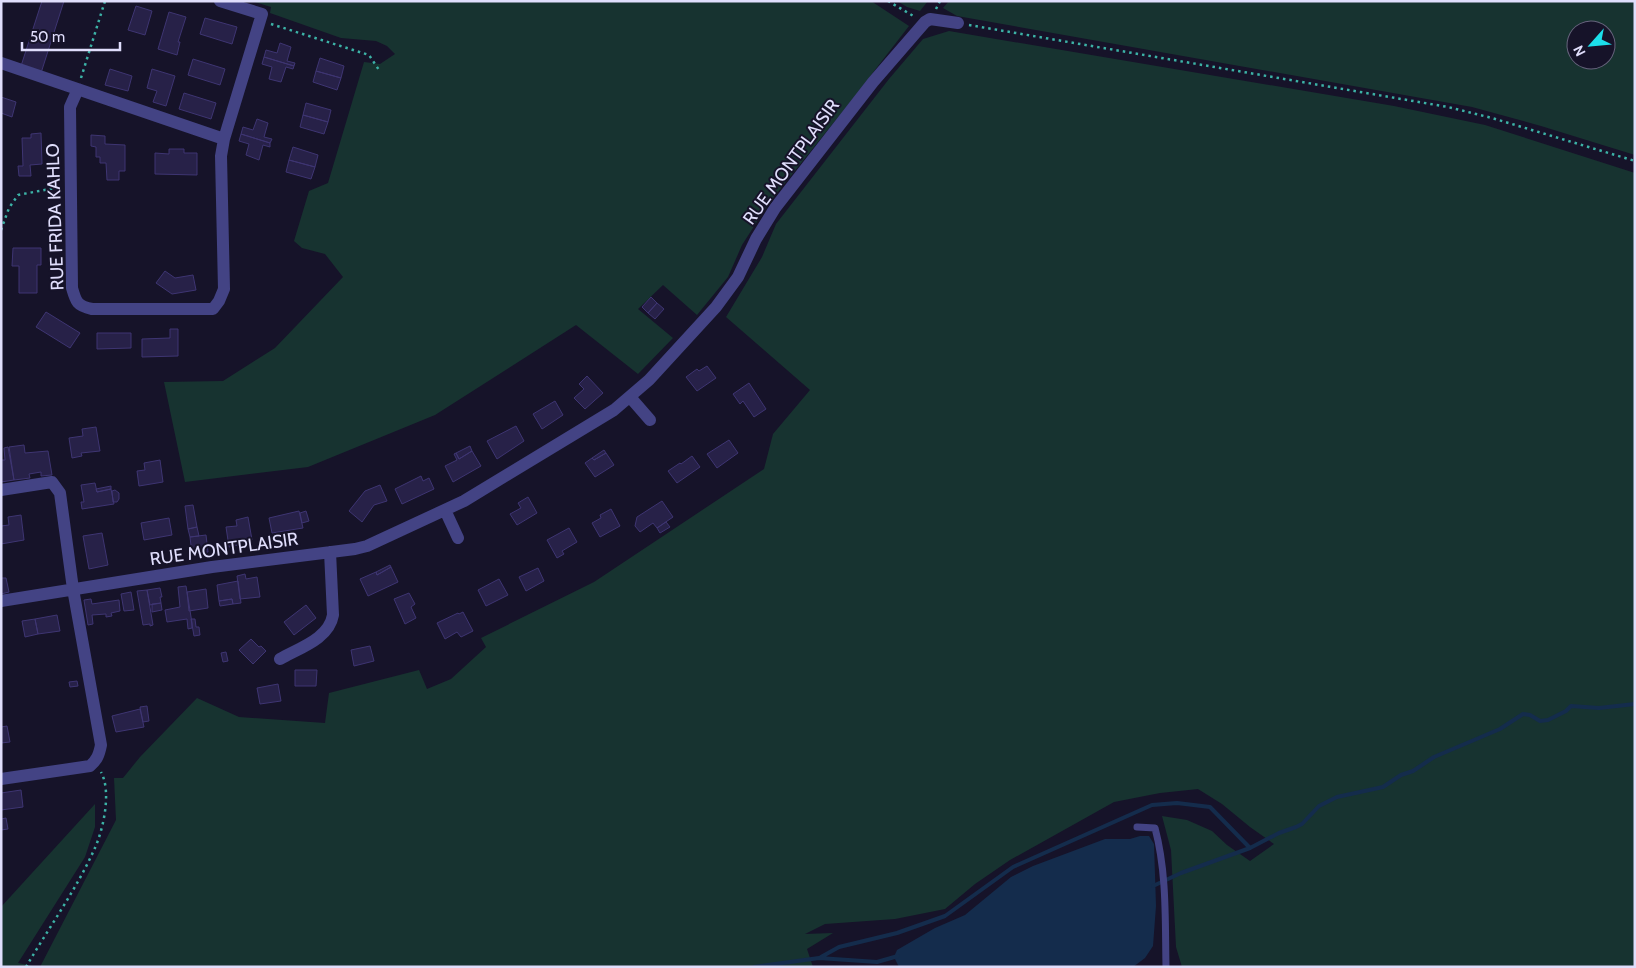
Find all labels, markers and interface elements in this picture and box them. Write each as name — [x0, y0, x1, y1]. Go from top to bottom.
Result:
scale bar — [22, 20, 120, 52]
north arrow — [1566, 20, 1616, 70]
text: 50 m — [30, 28, 65, 46]
text: N — [1569, 42, 1590, 59]
street label: RUE MONTPLAISIR — [738, 95, 844, 229]
street label: RUE FRIDA KAHLO — [41, 143, 69, 291]
street label: RUE MONTPLAISIR — [148, 528, 300, 570]

